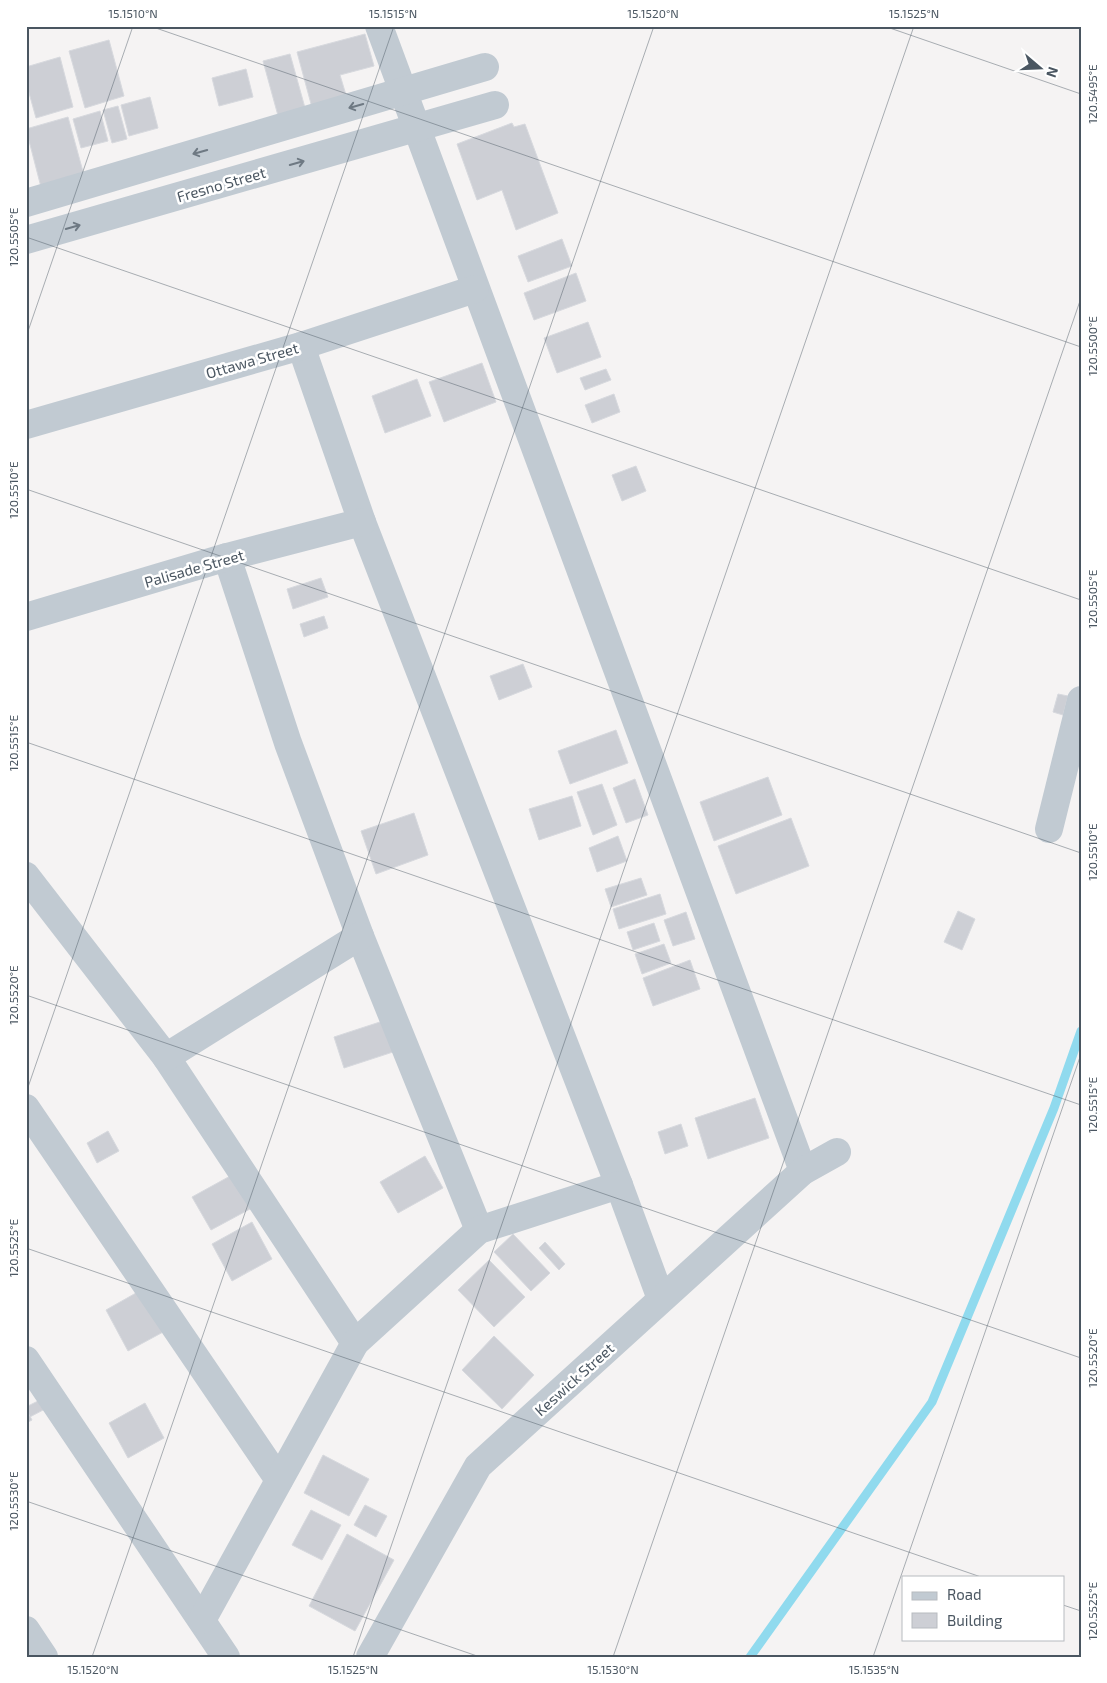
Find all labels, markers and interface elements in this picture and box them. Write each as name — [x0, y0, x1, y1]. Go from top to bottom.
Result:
text: 15.1510°N — [108, 6, 158, 20]
text: 15.1515°N — [369, 6, 417, 20]
text: 15.1520°N — [627, 6, 679, 20]
text: 15.1525°N — [889, 6, 939, 20]
north arrow — [1014, 42, 1064, 92]
text: 120.5495°E — [1085, 64, 1099, 124]
text: N — [1043, 65, 1062, 80]
one-way arrow — [348, 102, 364, 112]
one-way arrow — [192, 147, 208, 157]
one-way arrow — [288, 157, 304, 167]
street label: Fresno Street — [174, 163, 268, 205]
text: 120.5505°E — [6, 207, 20, 267]
one-way arrow — [65, 221, 81, 231]
text: 120.5500°E — [1085, 316, 1099, 376]
street label: Ottawa Street — [204, 338, 301, 382]
text: 120.5510°E — [6, 461, 20, 519]
street label: Palisade Street — [142, 545, 246, 591]
text: 120.5505°E — [1085, 569, 1099, 629]
text: 120.5515°E — [6, 714, 20, 771]
text: 120.5510°E — [1085, 823, 1099, 881]
text: 120.5520°E — [6, 965, 20, 1025]
text: 120.5515°E — [1085, 1076, 1099, 1133]
text: 120.5525°E — [6, 1218, 20, 1277]
text: 120.5520°E — [1085, 1328, 1099, 1388]
street label: Keswick Street — [531, 1339, 617, 1419]
text: 120.5530°E — [6, 1471, 20, 1531]
legend — [902, 1576, 1064, 1640]
text: 120.5525°E — [1085, 1581, 1099, 1640]
text: Road — [947, 1585, 982, 1603]
text: Building — [947, 1611, 1003, 1629]
text: 15.1520°N — [67, 1662, 119, 1676]
text: 15.1525°N — [328, 1662, 378, 1676]
text: 15.1530°N — [587, 1662, 639, 1676]
text: 15.1535°N — [849, 1662, 899, 1676]

